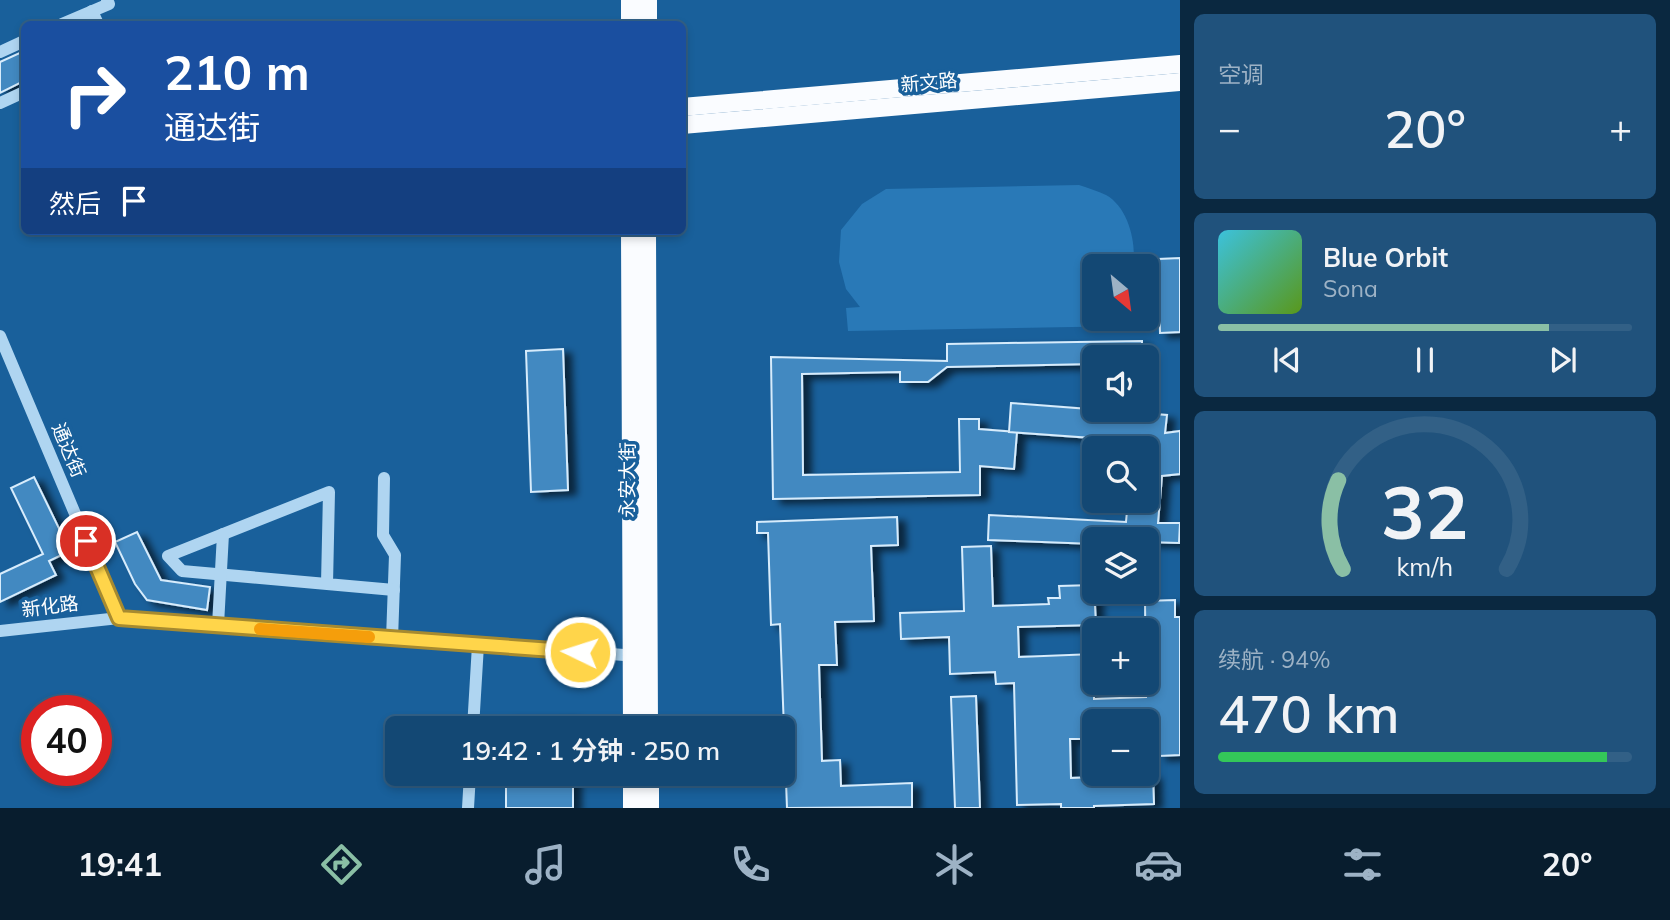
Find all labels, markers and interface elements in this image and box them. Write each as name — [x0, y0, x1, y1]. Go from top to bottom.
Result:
text: 210 m — [164, 41, 310, 102]
icon: right — [49, 49, 140, 140]
text: 空调 — [1218, 60, 1264, 89]
street label: 新文路 — [900, 68, 958, 96]
text: 20° — [1384, 96, 1466, 161]
text: − — [1218, 104, 1241, 152]
text: + — [1609, 104, 1632, 152]
text: 通达街 — [164, 107, 260, 147]
icon: arrive — [115, 182, 153, 220]
text: 然后 — [49, 187, 101, 220]
text: Blue Orbit — [1323, 241, 1448, 274]
north arrow — [1082, 254, 1158, 331]
map controls — [1082, 254, 1159, 786]
text: Sona — [1323, 274, 1378, 303]
icon: previous — [1268, 341, 1306, 379]
icon: pause — [1406, 341, 1444, 379]
icon: next — [1544, 341, 1582, 379]
button: sound — [1082, 345, 1159, 422]
street label: 通达街 — [47, 419, 91, 481]
button: search — [1082, 436, 1159, 513]
street label: 永安大街 — [615, 442, 639, 518]
text: 32 — [1381, 467, 1469, 558]
pin — [56, 511, 116, 571]
icon: arrive — [67, 522, 105, 560]
button: layers — [1082, 527, 1159, 604]
text: km/h — [1397, 551, 1453, 582]
street label: 新化路 — [20, 591, 80, 621]
position arrow — [543, 615, 617, 689]
button: + — [1082, 618, 1159, 695]
text: 续航 · 94% — [1218, 645, 1330, 674]
text: 470 km — [1218, 681, 1399, 746]
speed limit sign: 40 — [21, 695, 112, 786]
button: − — [1082, 709, 1159, 786]
text: 19:42 · 1 分钟 · 250 m — [460, 734, 720, 767]
icon: directions — [317, 840, 366, 889]
icon: music — [521, 840, 570, 889]
icon: phone — [726, 840, 775, 889]
icon: climate — [930, 840, 979, 889]
icon: car — [1134, 840, 1183, 889]
icon: filters — [1338, 840, 1387, 889]
text: 19:41 — [78, 844, 162, 884]
text: 20° — [1542, 844, 1592, 884]

